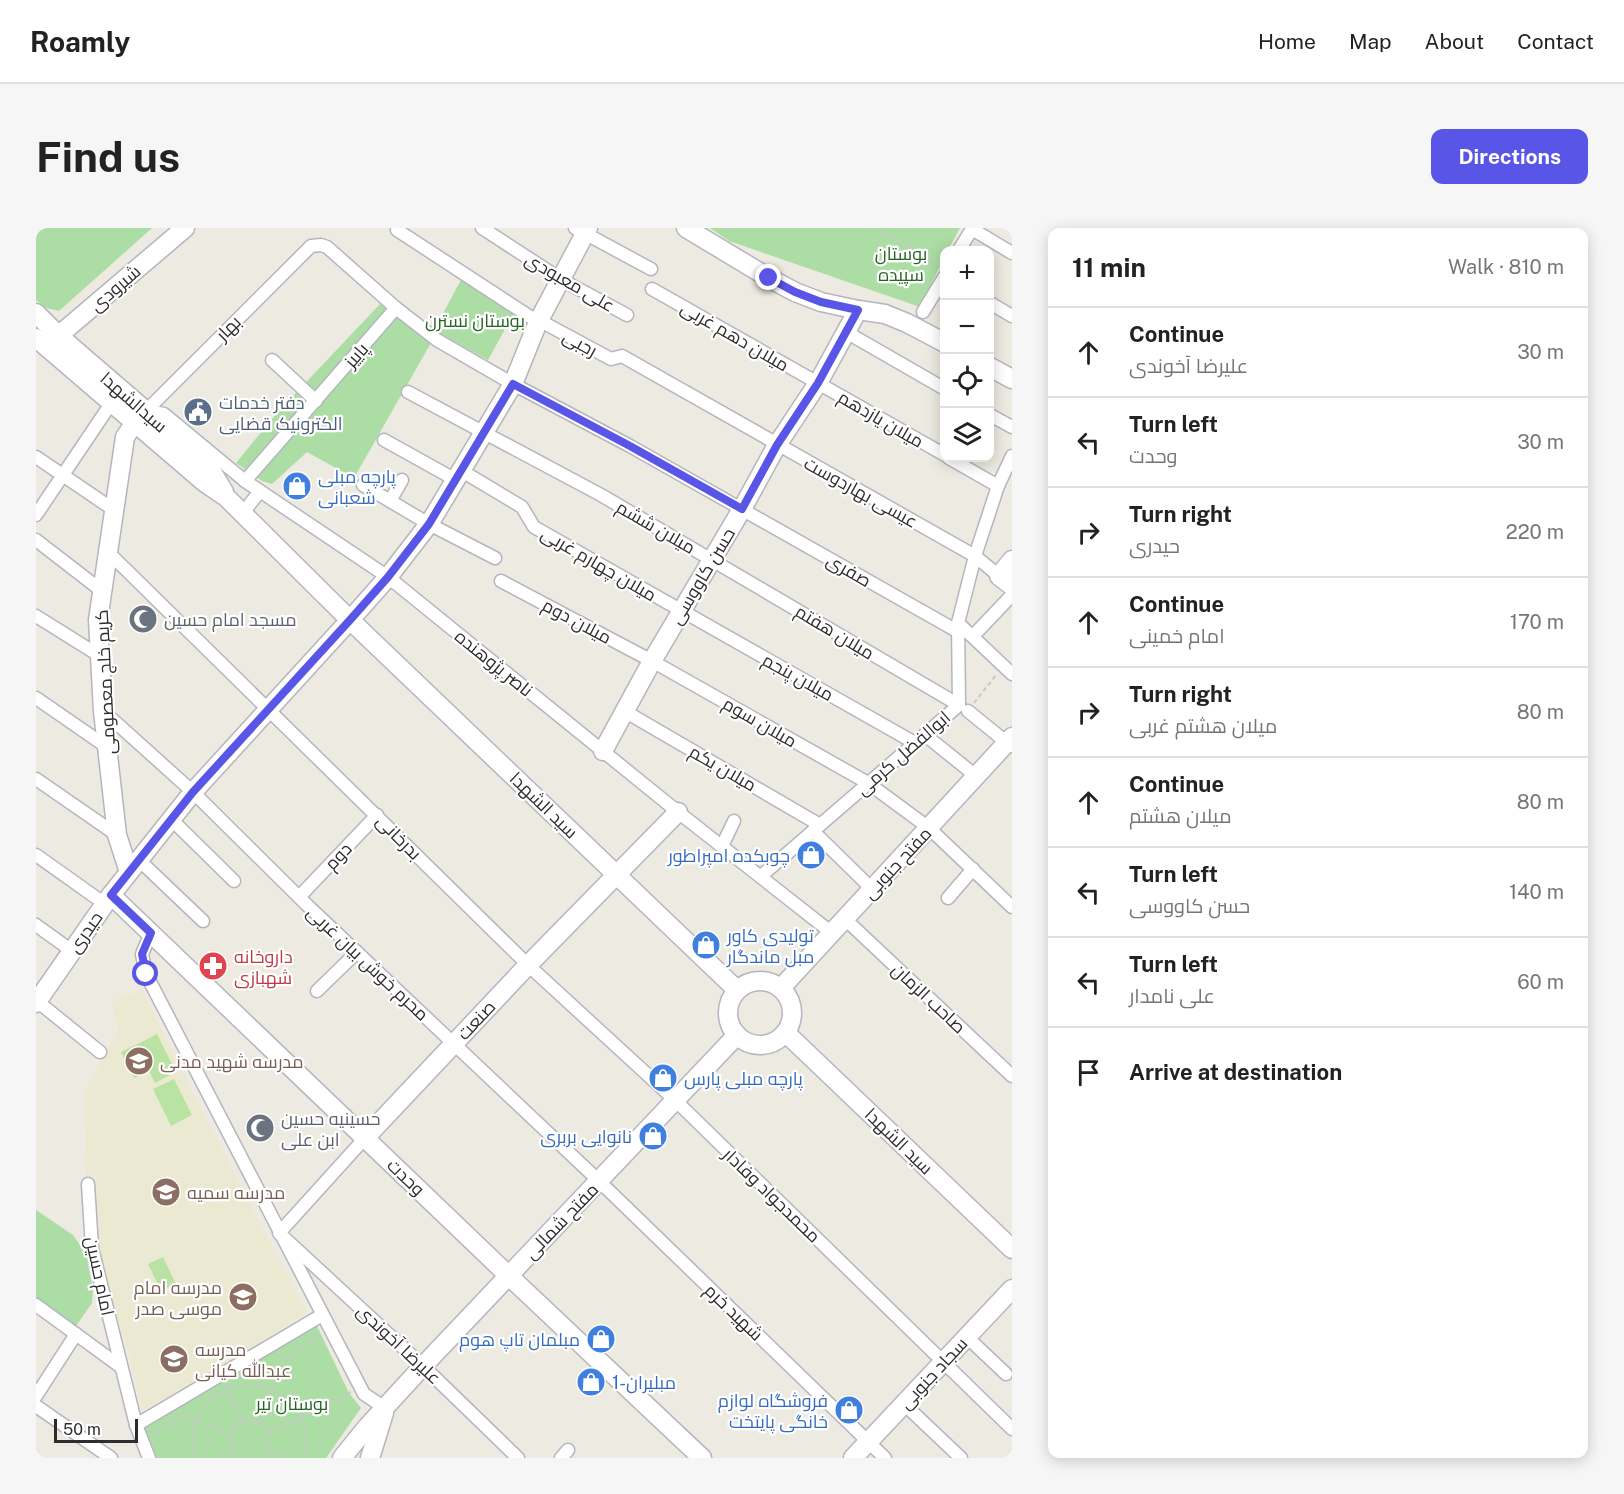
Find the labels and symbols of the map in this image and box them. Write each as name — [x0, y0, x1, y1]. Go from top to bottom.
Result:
park label: بوستان سپیده — [875, 243, 927, 286]
street label: علی معبودی — [521, 248, 619, 317]
street label: شیرودی — [85, 260, 145, 316]
route end — [755, 264, 781, 290]
street label: میلان دهم غربی — [676, 297, 793, 377]
park label: بوستان نسترن — [425, 310, 525, 332]
street label: بهار — [210, 311, 246, 346]
street label: رجبی — [559, 325, 601, 362]
street label: پاییز — [339, 338, 374, 374]
street label: سیدالشهدا — [96, 367, 172, 437]
street label: میلان یازدهم — [834, 386, 927, 454]
place label: دفتر خدمات الکترونیک قضایی — [219, 392, 343, 435]
public building icon: دفتر خدمات الکترونیک قضایی — [182, 396, 214, 428]
street label: عیسی بهاردوست — [800, 452, 921, 533]
place label: پارچه مبلی شعبانی — [318, 466, 396, 509]
shop icon: پارچه مبلی شعبانی — [281, 470, 313, 502]
street label: میلان ششم — [612, 496, 699, 560]
street label: میلان چهارم غربی — [537, 523, 660, 607]
street label: حسن کاووسی — [665, 524, 740, 629]
street label: صفری — [823, 549, 875, 592]
street label: میلان دوم — [538, 594, 615, 650]
street label: میلان هفتم — [791, 600, 878, 665]
mosque icon: مسجد امام حسین — [127, 603, 159, 635]
street label: کریم خلج معصومی — [91, 609, 121, 755]
place label: مسجد امام حسین — [164, 609, 297, 632]
street label: ناصر پژوهنده — [450, 625, 537, 702]
street label: میلان پنجم — [758, 649, 837, 707]
street label: میلان سوم — [718, 692, 801, 753]
street label: ابوالفضل کرمی — [852, 706, 955, 800]
street label: میلان یکم — [685, 740, 760, 797]
street label: سید الشهدا — [505, 768, 582, 843]
street label: بدرخانی — [371, 810, 426, 865]
street label: مفتح جنوبی — [858, 823, 937, 905]
street label: دوم — [320, 838, 357, 875]
shop icon: چوبکده امپراطور — [795, 839, 827, 871]
place label: چوبکده امپراطور — [667, 845, 790, 868]
street label: محرم خوش بیان غربی — [301, 901, 433, 1026]
street label: حیدری — [63, 907, 108, 957]
place label: تولیدی کاور مبل ماندگار — [726, 925, 814, 968]
shop icon: تولیدی کاور مبل ماندگار — [690, 929, 722, 961]
place label: داروخانه شهبازی — [234, 946, 293, 989]
pharmacy icon: داروخانه شهبازی — [197, 950, 229, 982]
street label: صاحب الزمان — [887, 959, 970, 1038]
route start — [132, 960, 158, 986]
street label: صنعت — [453, 996, 499, 1044]
school or university icon: مدرسه شهید مدنی — [123, 1045, 155, 1077]
place label: مدرسه شهید مدنی — [160, 1051, 304, 1073]
shop icon: پارچه مبلی پارس — [647, 1062, 679, 1094]
place label: پارچه مبلی پارس — [684, 1068, 803, 1091]
street label: سید الشهدا — [860, 1104, 937, 1179]
place label: حسینیه حسین ابن علی — [281, 1108, 380, 1151]
mosque icon: حسینیه حسین ابن علی — [244, 1112, 276, 1144]
shop icon: نانوایی بربری — [637, 1120, 669, 1152]
place label: نانوایی بربری — [540, 1126, 632, 1148]
street label: محمدجواد وفادار — [718, 1143, 825, 1247]
street label: وحدت — [382, 1154, 429, 1200]
school or university icon: مدرسه سمیه — [150, 1176, 182, 1208]
street label: مفتح شمالی — [520, 1179, 604, 1265]
place label: مدرسه سمیه — [187, 1182, 285, 1204]
street label: امام حسین — [79, 1234, 119, 1318]
place label: مدرسه امام موسی صدر — [133, 1277, 222, 1320]
street label: شهید خرم — [699, 1279, 767, 1346]
school or university icon: مدرسه امام موسی صدر — [227, 1281, 259, 1313]
street label: علیرضا آخوندی — [352, 1300, 445, 1389]
shop icon: مبلمان تاپ هوم — [585, 1323, 617, 1355]
place label: مبلمان تاپ هوم — [459, 1329, 580, 1352]
street label: سجاد جنوبی — [894, 1333, 972, 1414]
place label: مدرسه عبدالله کیانی — [195, 1339, 291, 1382]
school or university icon: مدرسه عبدالله کیانی — [158, 1343, 190, 1375]
shop icon: مبلیران-1 — [575, 1366, 607, 1398]
place label: مبلیران-1 — [612, 1372, 676, 1394]
place label: فروشگاه لوازم خانگی پایتخت — [718, 1390, 828, 1434]
park label: بوستان تیر — [255, 1393, 328, 1415]
shop icon: فروشگاه لوازم خانگی پایتخت — [833, 1394, 865, 1426]
scale bar — [54, 1416, 138, 1444]

